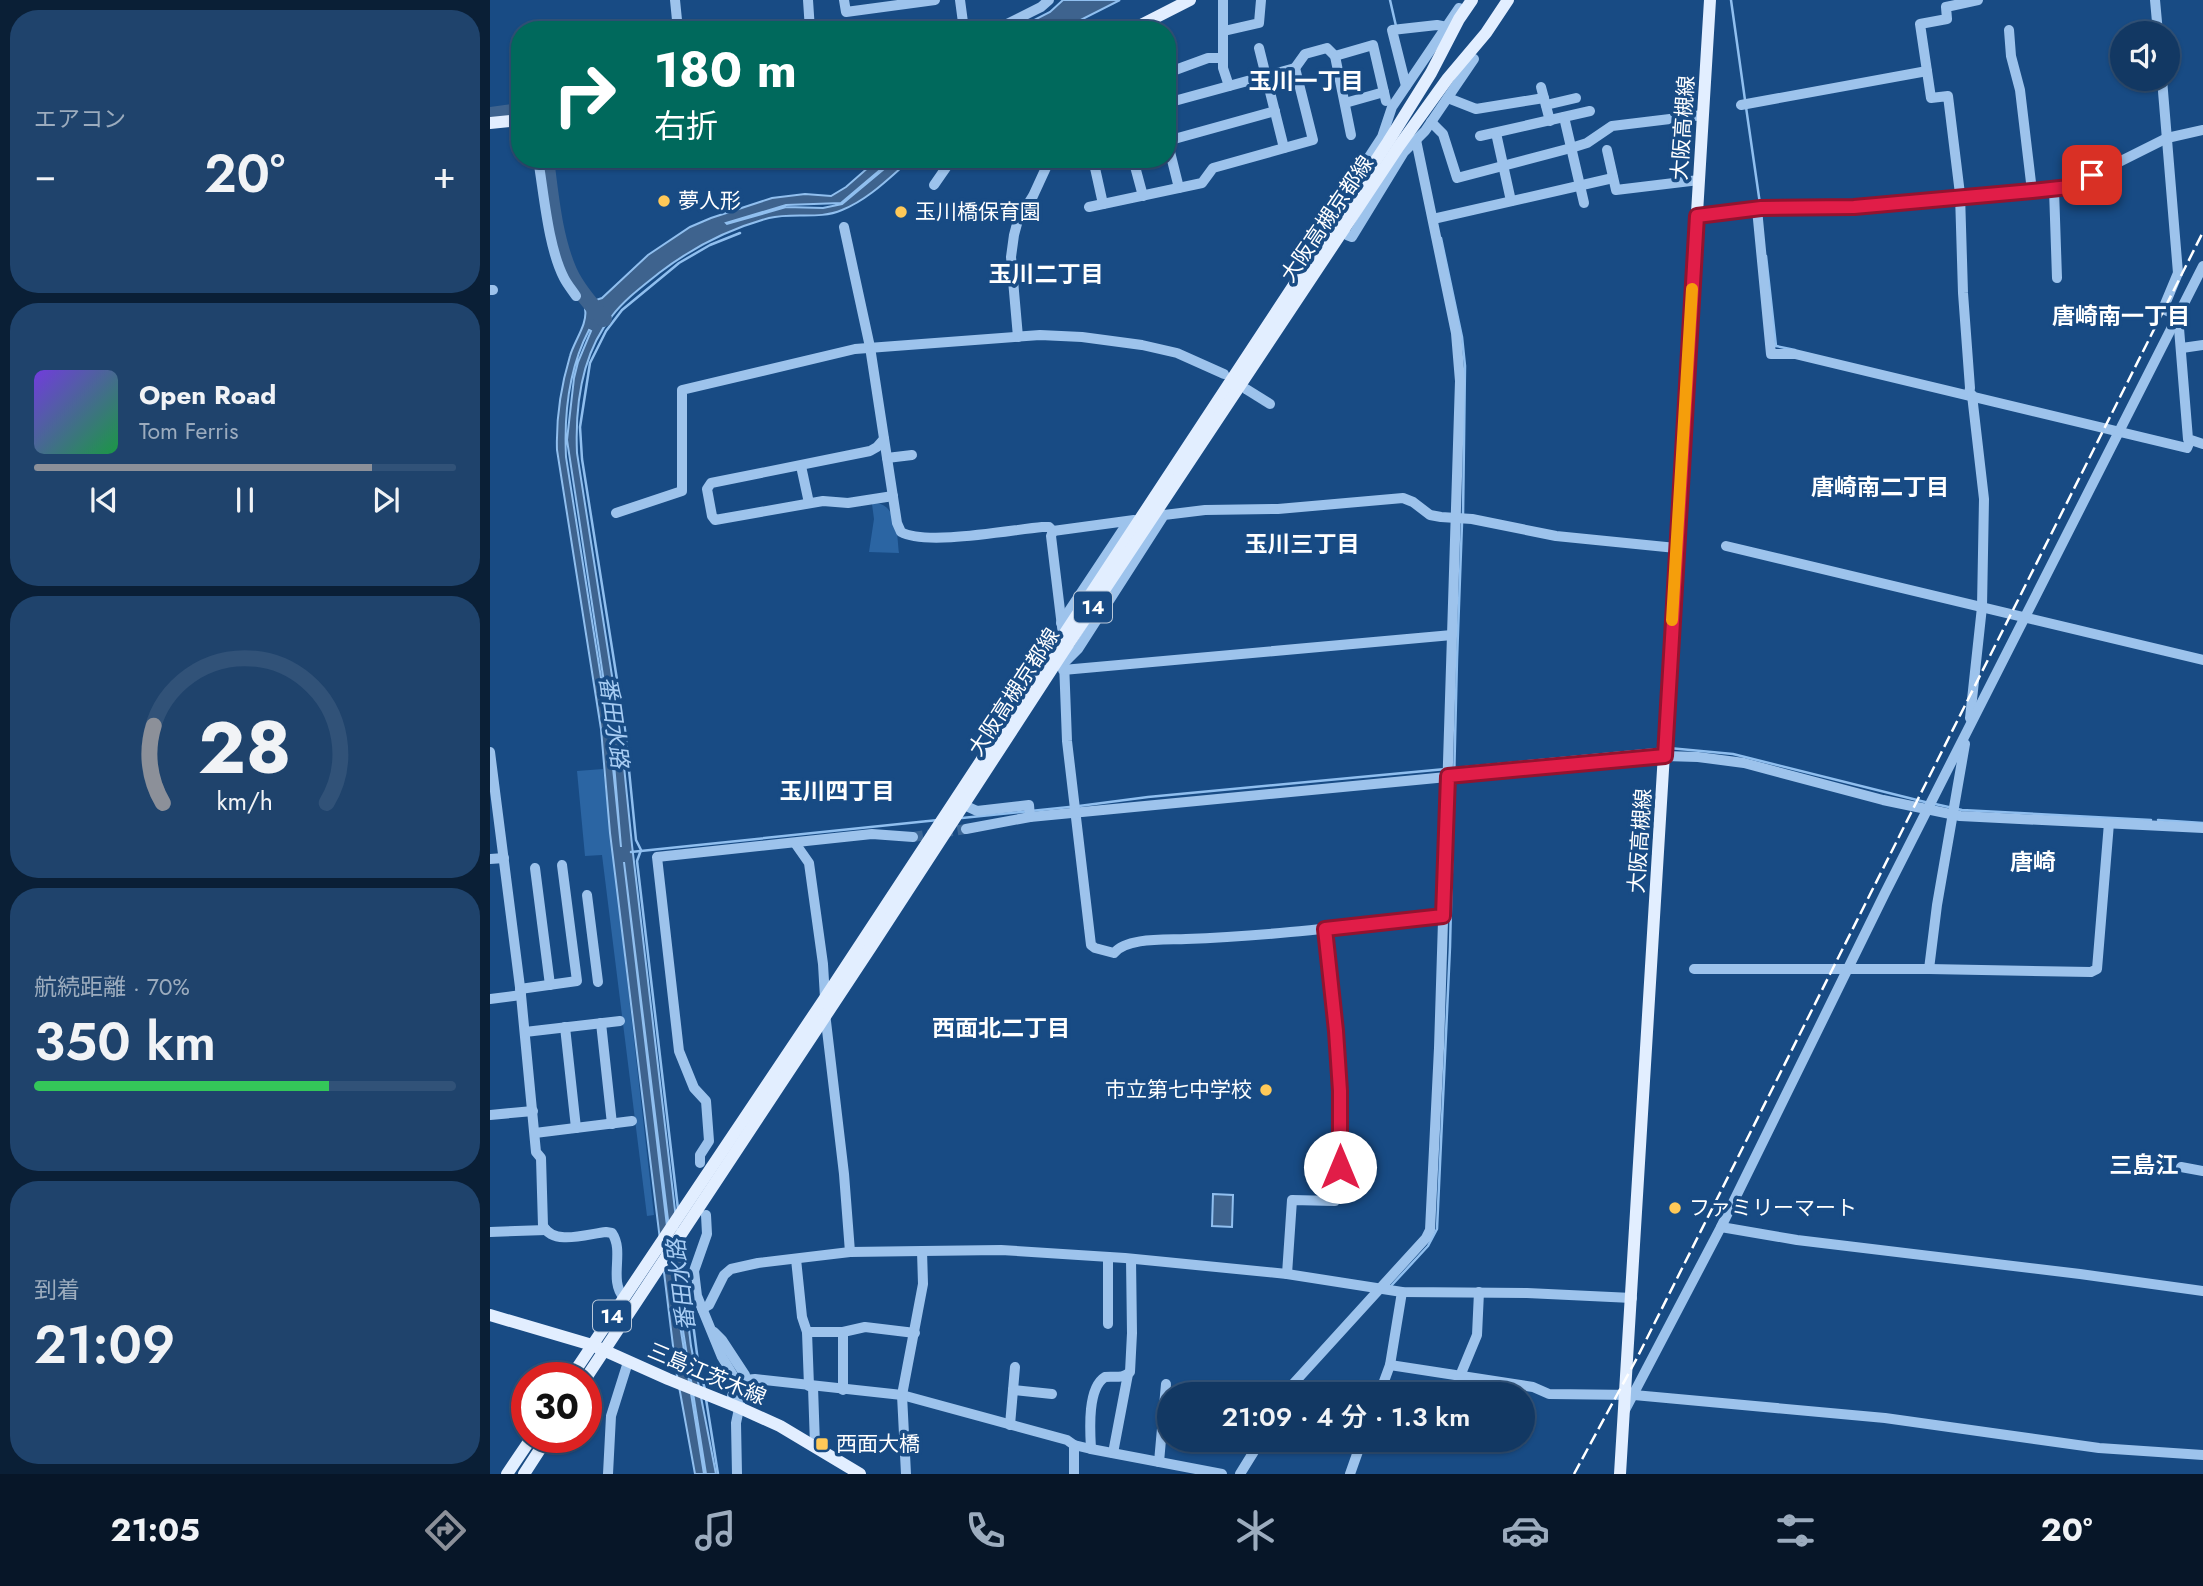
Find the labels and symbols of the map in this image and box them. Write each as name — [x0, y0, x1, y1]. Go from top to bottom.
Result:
district label: 玉川一丁目 — [1249, 64, 1364, 98]
street label: 大阪高槻線 — [1664, 75, 1702, 181]
pin — [2062, 145, 2122, 205]
street label: 大阪高槻京都線 — [1273, 150, 1381, 288]
place label: 夢人形 — [678, 186, 741, 216]
marker: 夢人形 — [656, 193, 672, 209]
place label: 玉川橋保育園 — [915, 197, 1041, 227]
marker: 玉川橋保育園 — [893, 204, 909, 220]
district label: 玉川二丁目 — [989, 257, 1104, 291]
district label: 唐崎南一丁目 — [2052, 299, 2190, 333]
district label: 唐崎南二丁目 — [1811, 470, 1949, 504]
district label: 玉川三丁目 — [1245, 527, 1360, 561]
road number: 14 — [1074, 592, 1112, 622]
street label: 大阪高槻京都線 — [961, 622, 1067, 762]
water label: 番田水路 — [591, 674, 638, 772]
district label: 玉川四丁目 — [780, 774, 895, 808]
street label: 大阪高槻線 — [1621, 788, 1659, 894]
district label: 唐崎 — [2010, 845, 2056, 879]
district label: 西面北二丁目 — [932, 1011, 1070, 1045]
place label: 市立第七中学校 — [1105, 1075, 1252, 1105]
marker: 市立第七中学校 — [1258, 1082, 1274, 1098]
position arrow — [1303, 1130, 1377, 1204]
district label: 三島江 — [2110, 1148, 2179, 1182]
place label: ファミリーマート — [1689, 1193, 1857, 1223]
marker: ファミリーマート — [1667, 1200, 1683, 1216]
water label: 番田水路 — [658, 1235, 703, 1333]
road number: 14 — [593, 1300, 631, 1332]
street label: 三島江茨木線 — [643, 1336, 771, 1412]
speed limit sign: 30 — [511, 1362, 602, 1453]
place label: 西面大橋 — [836, 1429, 920, 1459]
marker: 西面大橋 — [814, 1436, 830, 1452]

